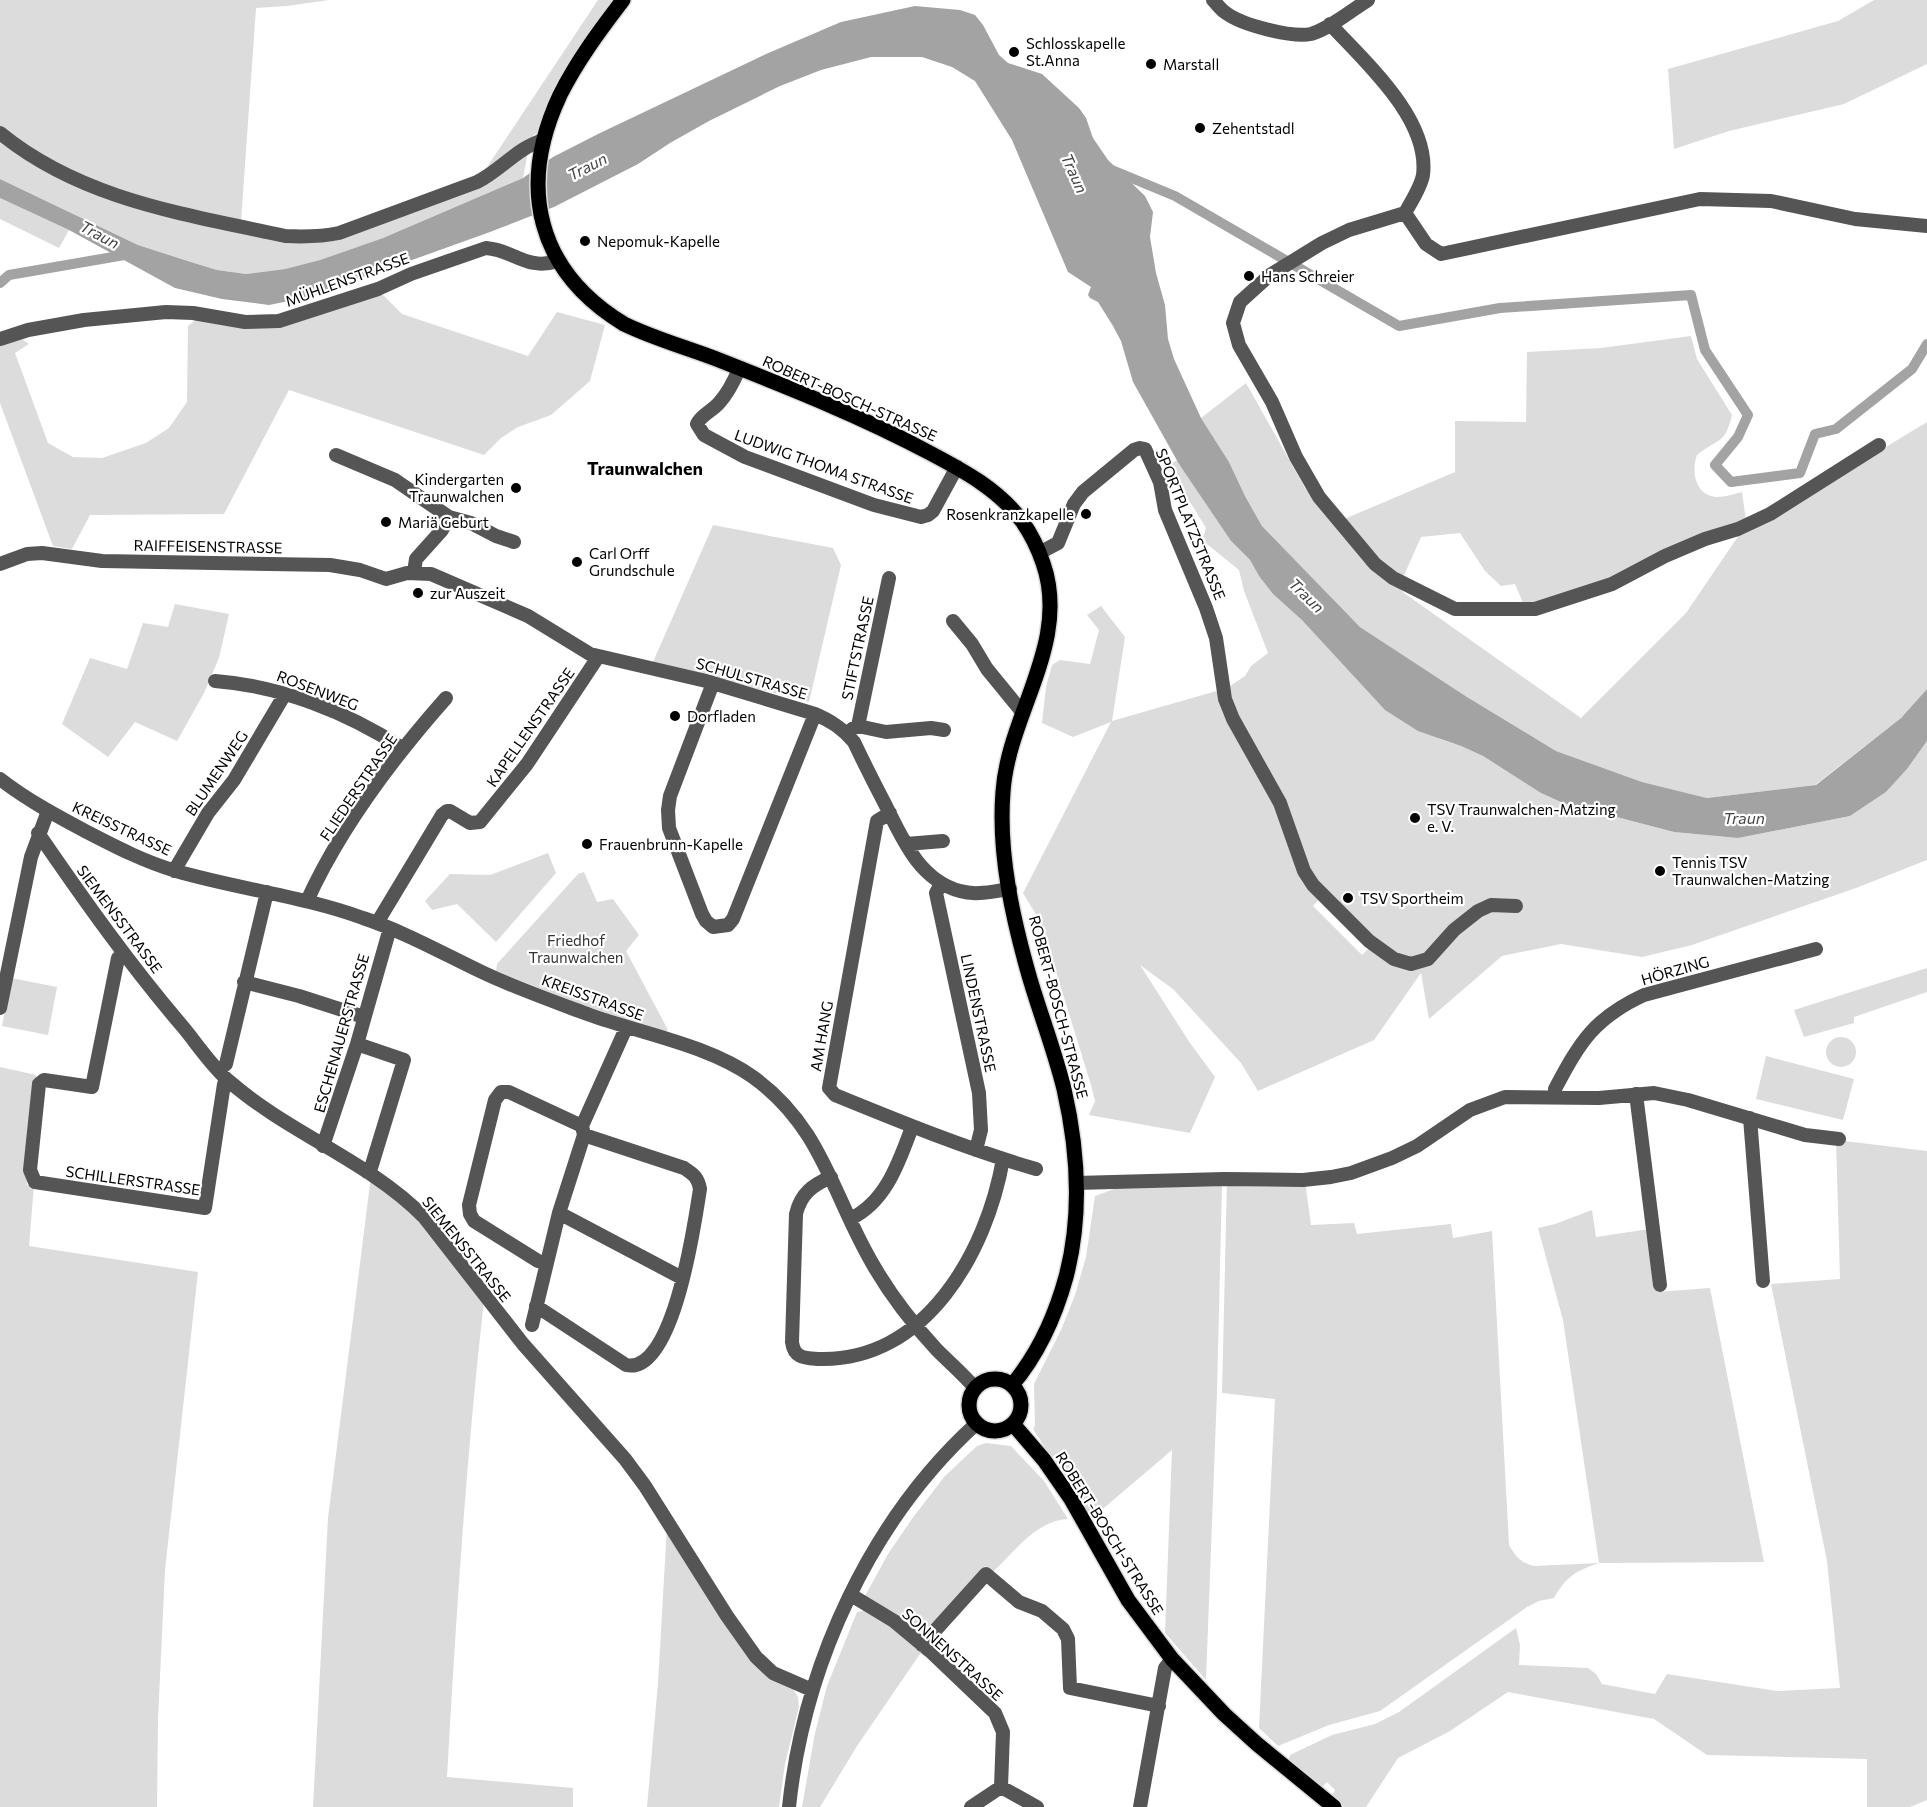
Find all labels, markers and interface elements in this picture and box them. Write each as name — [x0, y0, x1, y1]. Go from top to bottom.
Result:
place label: Schlosskapelle St.Anna — [1026, 34, 1125, 69]
marker: Schlosskapelle St.Anna — [1007, 45, 1021, 59]
place label: Marstall — [1163, 55, 1219, 73]
marker: Marstall — [1144, 57, 1158, 71]
place label: Zehentstadl — [1212, 119, 1295, 137]
marker: Zehentstadl — [1193, 121, 1207, 135]
water label: Traun — [564, 148, 610, 184]
water label: Traun — [1058, 150, 1092, 196]
water label: Traun — [77, 216, 123, 252]
place label: Nepomuk-Kapelle — [597, 232, 720, 250]
marker: Nepomuk-Kapelle — [578, 234, 592, 248]
street label: MÜHLENSTRASSE — [283, 248, 411, 310]
place label: Hans Schreier — [1261, 267, 1355, 285]
marker: Hans Schreier — [1242, 269, 1256, 283]
street label: ROBERT-BOSCH-STRASSE — [760, 351, 940, 445]
street label: LUDWIG THOMA STRASSE — [732, 425, 916, 507]
street label: SPORTPLATZSTRASSE — [1152, 446, 1230, 602]
district label: Traunwalchen — [587, 457, 703, 479]
place label: Kindergarten Traunwalchen — [409, 470, 504, 505]
marker: Kindergarten Traunwalchen — [509, 481, 523, 495]
place label: Rosenkranzkapelle — [946, 505, 1074, 523]
marker: Rosenkranzkapelle — [1079, 507, 1093, 521]
place label: Mariä Geburt — [398, 513, 489, 531]
marker: Mariä Geburt — [379, 515, 393, 529]
street label: RAIFFEISENSTRASSE — [133, 536, 283, 556]
place label: Carl Orff Grundschule — [589, 544, 675, 579]
marker: Carl Orff Grundschule — [570, 555, 584, 569]
water label: Traun — [1285, 574, 1329, 616]
place label: zur Auszeit — [430, 584, 505, 602]
marker: zur Auszeit — [411, 586, 425, 600]
street label: STIFTSTRASSE — [837, 594, 877, 702]
street label: SCHULSTRASSE — [694, 654, 810, 703]
street label: KAPELLENSTRASSE — [482, 664, 578, 790]
street label: ROSENWEG — [274, 666, 362, 714]
place label: Dorfladen — [687, 707, 756, 725]
marker: Dorfladen — [668, 709, 682, 723]
street label: BLUMENWEG — [181, 727, 251, 819]
street label: FLIEDERSTRASSE — [315, 730, 401, 844]
street label: KREISSTRASSE — [70, 797, 174, 859]
place label: TSV Traunwalchen-Matzing e. V. — [1427, 800, 1616, 835]
water label: Traun — [1723, 808, 1765, 827]
marker: TSV Traunwalchen-Matzing e. V. — [1408, 811, 1422, 825]
place label: Frauenbrunn-Kapelle — [599, 835, 743, 853]
marker: Frauenbrunn-Kapelle — [580, 837, 594, 851]
place label: Tennis TSV Traunwalchen-Matzing — [1672, 853, 1829, 888]
street label: SIEMENSSTRASSE — [74, 862, 166, 977]
marker: Tennis TSV Traunwalchen-Matzing — [1653, 864, 1667, 878]
place label: TSV Sportheim — [1360, 889, 1464, 907]
marker: TSV Sportheim — [1341, 891, 1355, 905]
street label: ROBERT-BOSCH-STRASSE — [1026, 913, 1092, 1101]
park label: Friedhof Traunwalchen — [529, 931, 623, 966]
street label: ESCHENAUERSTRASSE — [310, 951, 372, 1114]
street label: LINDENSTRASSE — [958, 952, 1000, 1074]
street label: HÖRZING — [1639, 952, 1711, 988]
street label: KREISSTRASSE — [540, 970, 646, 1024]
street label: AM HANG — [806, 999, 836, 1073]
street label: SCHILLERSTRASSE — [65, 1162, 202, 1198]
street label: SIEMENSSTRASSE — [419, 1193, 515, 1305]
street label: ROBERT-BOSCH-STRASSE — [1052, 1448, 1168, 1618]
street label: SONNENSTRASSE — [899, 1604, 1007, 1704]

